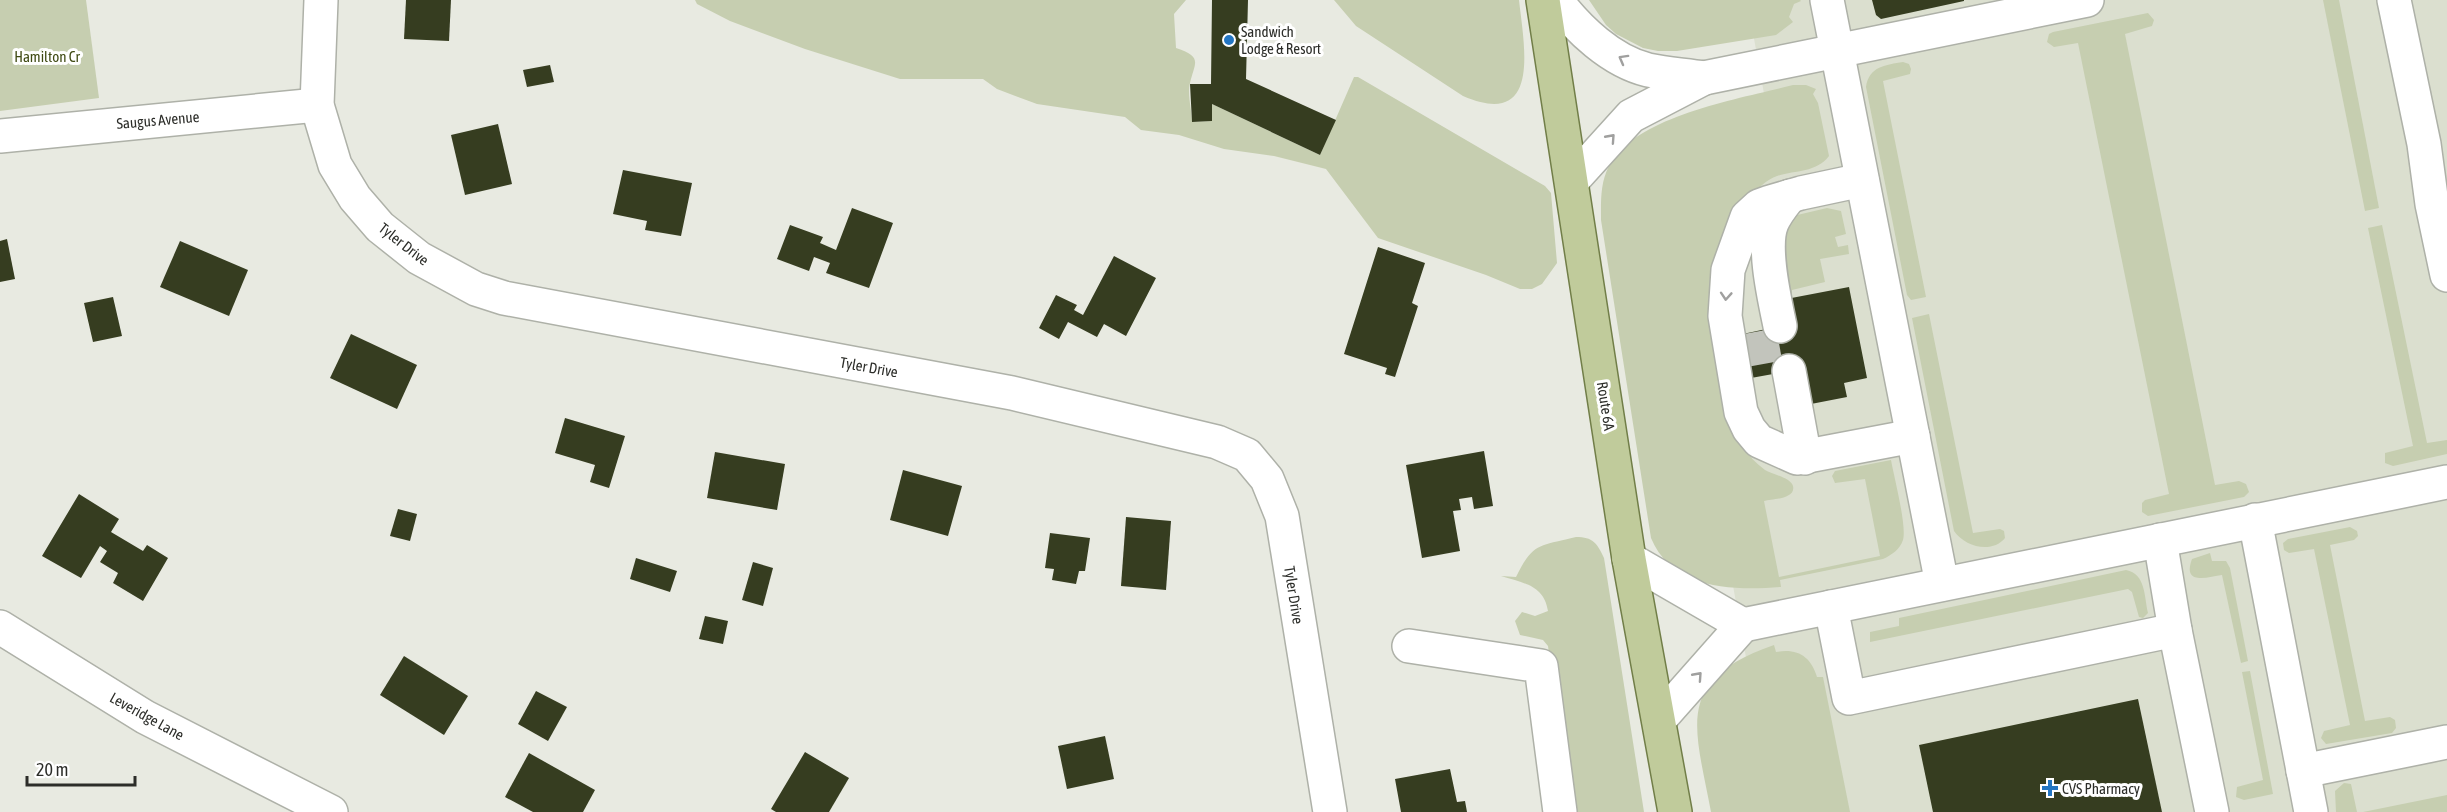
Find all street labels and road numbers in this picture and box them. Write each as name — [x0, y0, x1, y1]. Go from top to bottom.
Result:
street label: Saugus Avenue — [116, 108, 200, 132]
street label: Tyler Drive — [376, 219, 432, 269]
street label: Tyler Drive — [839, 354, 899, 380]
street label: Route 6A — [1594, 380, 1618, 432]
street label: Tyler Drive — [1281, 565, 1307, 625]
street label: Leveridge Lane — [107, 689, 187, 743]

